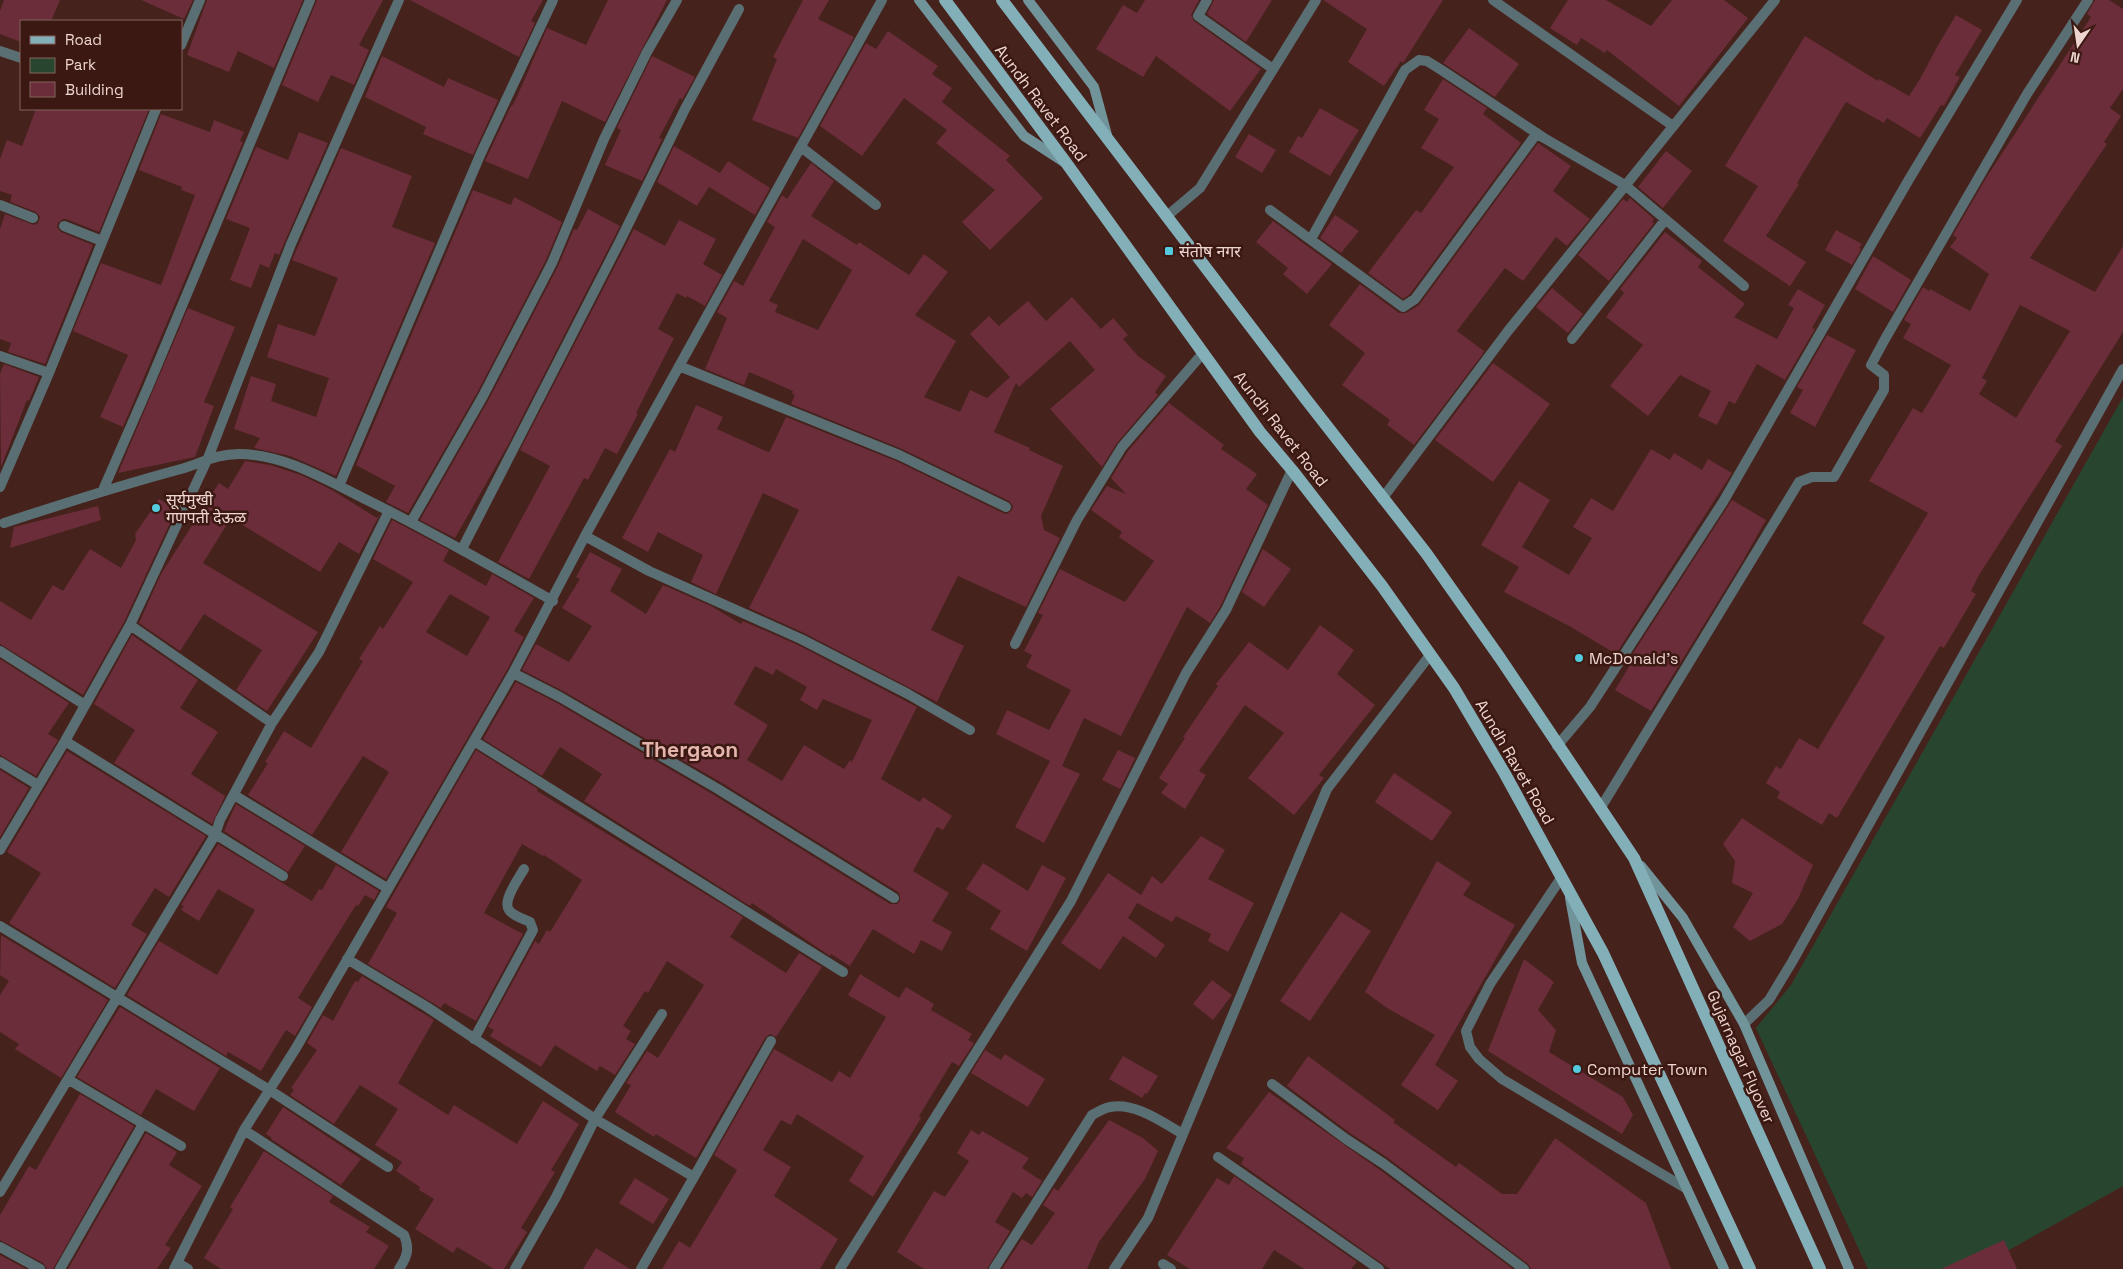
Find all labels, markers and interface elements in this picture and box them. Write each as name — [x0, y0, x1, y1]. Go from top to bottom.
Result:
legend — [20, 20, 182, 110]
north arrow — [2053, 20, 2103, 70]
text: Road — [65, 30, 102, 49]
street label: Aundh Ravet Road — [990, 40, 1092, 166]
text: N — [2068, 48, 2082, 67]
text: Park — [65, 55, 96, 74]
text: Building — [65, 80, 124, 99]
place label: संतोष नगर — [1179, 241, 1241, 262]
marker: संतोष नगर — [1163, 245, 1175, 257]
street label: Aundh Ravet Road — [1229, 367, 1333, 491]
place label: सूर्यमुखी गणपती देऊळ — [166, 489, 247, 528]
marker: सूर्यमुखी गणपती देऊळ — [150, 502, 162, 514]
place label: McDonald's — [1589, 648, 1679, 669]
marker: McDonald's — [1573, 652, 1585, 664]
street label: Aundh Ravet Road — [1471, 696, 1559, 828]
district label: Thergaon — [642, 736, 738, 763]
street label: Gujarnagar Flyover — [1702, 987, 1780, 1127]
place label: Computer Town — [1587, 1059, 1707, 1080]
marker: Computer Town — [1571, 1063, 1583, 1075]

